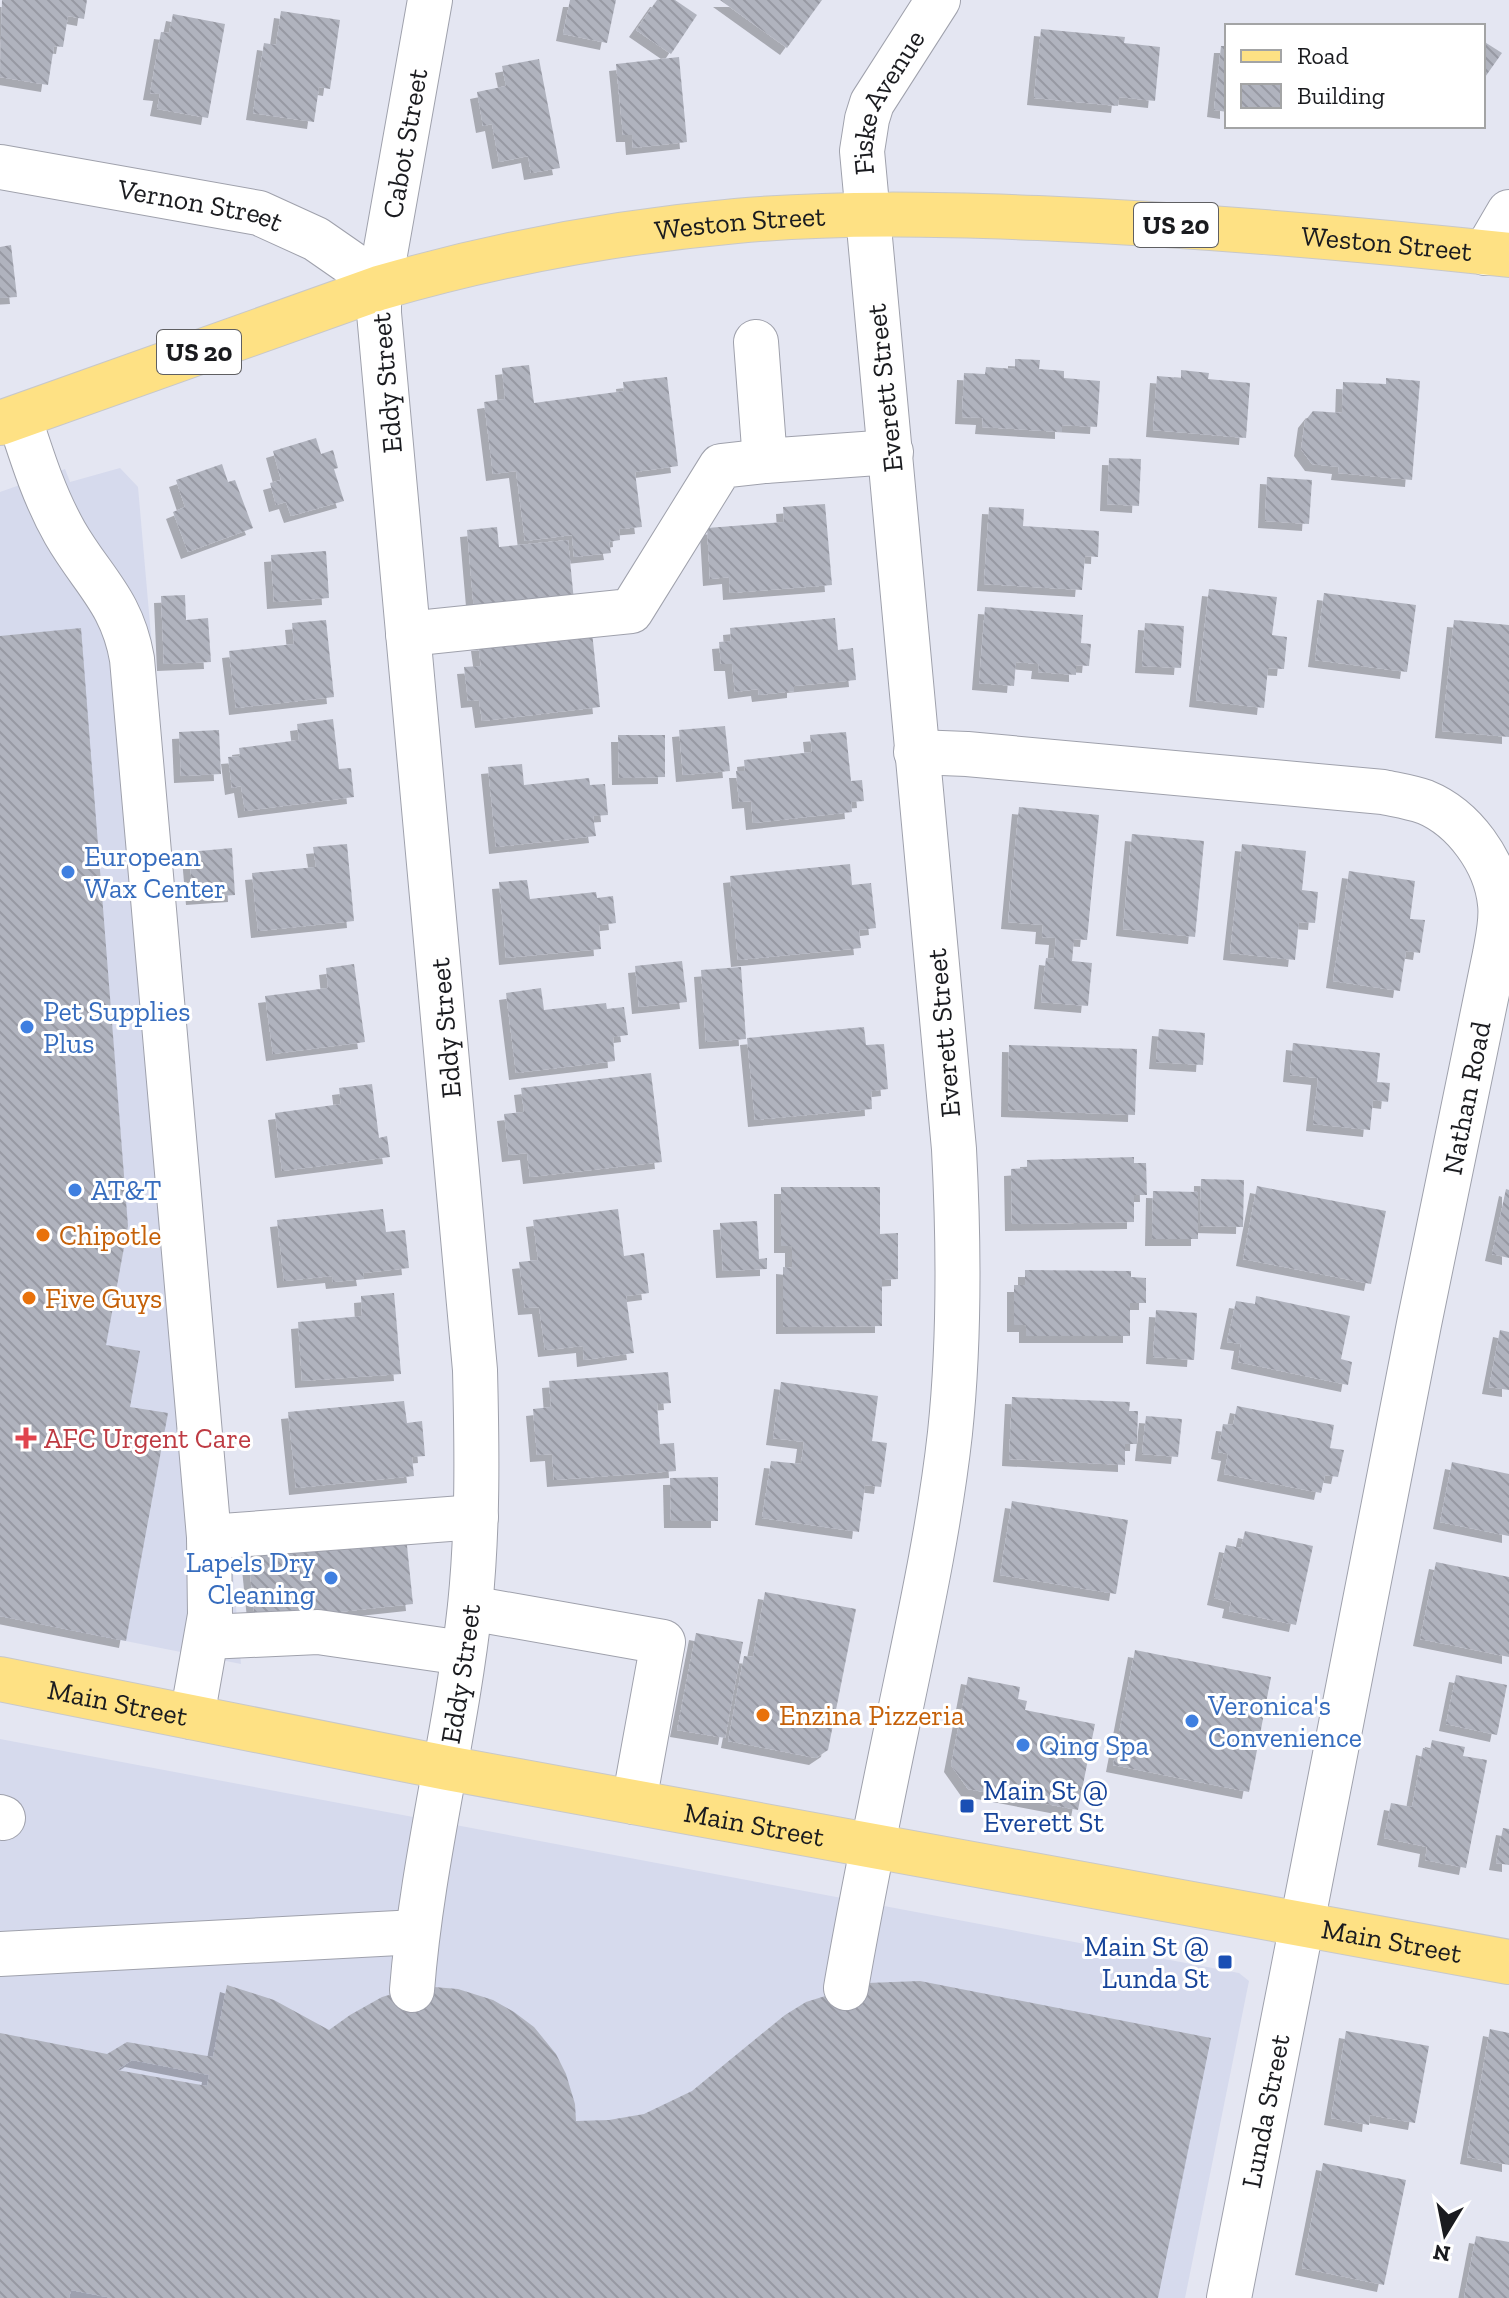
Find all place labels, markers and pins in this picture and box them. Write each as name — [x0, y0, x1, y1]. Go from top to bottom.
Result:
place label: European Wax Center — [84, 840, 226, 905]
marker: European Wax Center — [59, 863, 77, 881]
place label: Pet Supplies Plus — [43, 995, 191, 1060]
marker: Pet Supplies Plus — [18, 1018, 36, 1036]
place label: AT&T — [91, 1174, 161, 1207]
marker: AT&T — [66, 1181, 84, 1199]
place label: Chipotle — [59, 1219, 161, 1252]
marker: Chipotle — [34, 1226, 52, 1244]
place label: Five Guys — [45, 1282, 162, 1315]
marker: Five Guys — [20, 1289, 38, 1307]
place label: AFC Urgent Care — [44, 1422, 251, 1455]
marker: AFC Urgent Care — [15, 1427, 37, 1449]
place label: Lapels Dry Cleaning — [186, 1546, 316, 1611]
marker: Lapels Dry Cleaning — [322, 1569, 340, 1587]
place label: Veronica's Convenience — [1207, 1689, 1362, 1754]
place label: Enzina Pizzeria — [779, 1699, 965, 1732]
marker: Enzina Pizzeria — [754, 1706, 772, 1724]
marker: Veronica's Convenience — [1183, 1712, 1201, 1730]
place label: Qing Spa — [1039, 1729, 1150, 1762]
marker: Qing Spa — [1014, 1736, 1032, 1754]
place label: Main St @ Everett St — [983, 1774, 1108, 1839]
marker: Main St @ Everett St — [958, 1797, 976, 1815]
place label: Main St @ Lunda St — [1084, 1930, 1210, 1995]
marker: Main St @ Lunda St — [1216, 1953, 1234, 1971]

